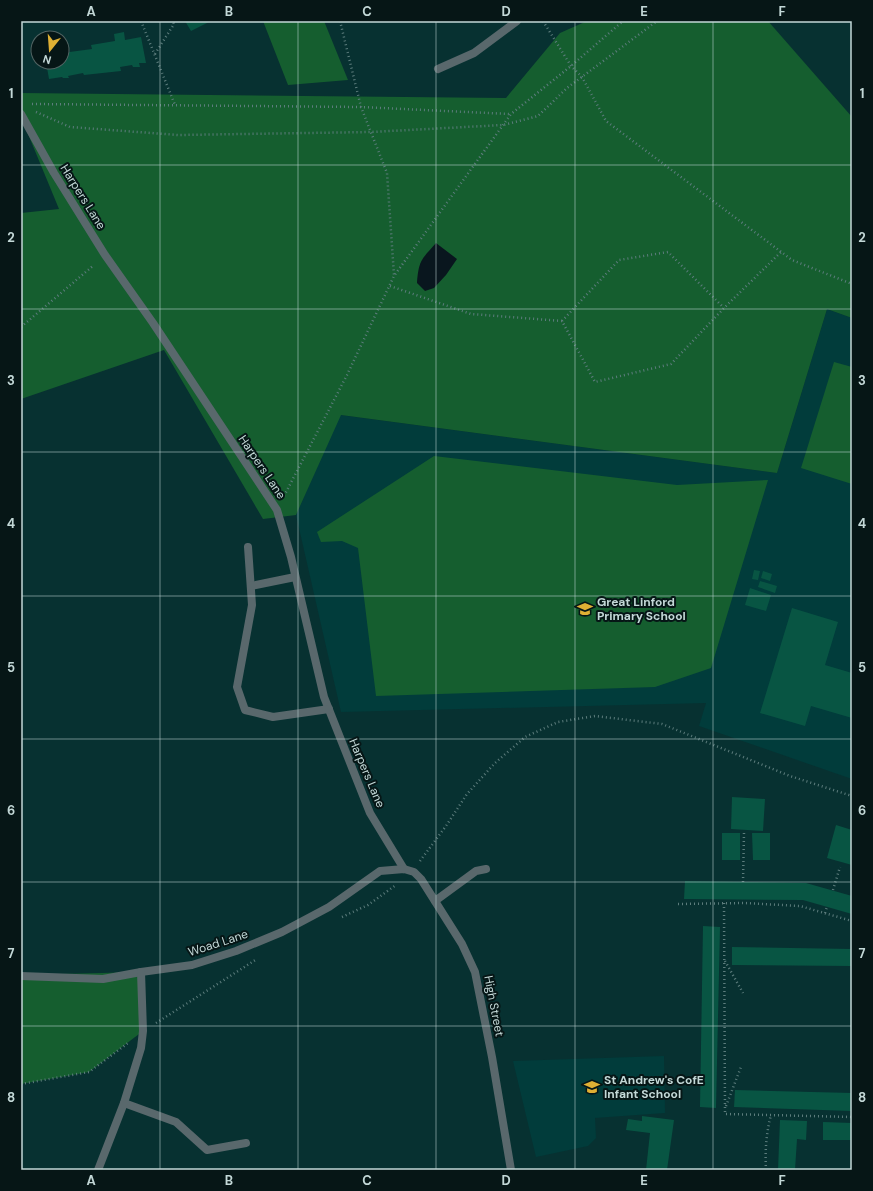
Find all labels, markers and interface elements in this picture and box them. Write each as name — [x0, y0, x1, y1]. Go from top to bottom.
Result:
text: A — [86, 3, 96, 20]
text: B — [225, 3, 233, 20]
text: C — [362, 3, 372, 20]
text: D — [501, 3, 511, 20]
text: E — [640, 3, 648, 20]
text: F — [778, 3, 786, 20]
north arrow — [30, 30, 70, 70]
text: N — [41, 52, 53, 67]
text: 1 — [9, 85, 13, 102]
text: 1 — [860, 85, 864, 102]
street label: Harpers Lane — [57, 162, 109, 233]
text: 2 — [7, 229, 15, 246]
text: 2 — [858, 229, 866, 246]
text: 3 — [7, 372, 15, 389]
text: 3 — [858, 372, 866, 389]
street label: Harpers Lane — [235, 432, 289, 502]
text: 4 — [7, 515, 15, 532]
text: 4 — [858, 515, 866, 532]
place label: Great Linford Primary School — [597, 594, 686, 624]
school or university icon: Great Linford Primary School — [576, 600, 594, 618]
text: 5 — [7, 659, 15, 676]
text: 5 — [858, 659, 866, 676]
street label: Harpers Lane — [345, 736, 389, 810]
text: 6 — [7, 802, 15, 819]
text: 6 — [858, 802, 866, 819]
street label: Woad Lane — [186, 926, 250, 960]
text: 7 — [8, 945, 15, 962]
text: 7 — [859, 945, 866, 962]
street label: High Street — [480, 974, 508, 1038]
place label: St Andrew's CofE Infant School — [604, 1072, 704, 1102]
school or university icon: St Andrew's CofE Infant School — [583, 1078, 601, 1096]
text: 8 — [7, 1089, 15, 1106]
text: 8 — [858, 1089, 866, 1106]
text: A — [86, 1172, 96, 1189]
text: B — [225, 1172, 233, 1189]
text: C — [362, 1172, 372, 1189]
text: D — [501, 1172, 511, 1189]
text: E — [640, 1172, 648, 1189]
text: F — [778, 1172, 786, 1189]

